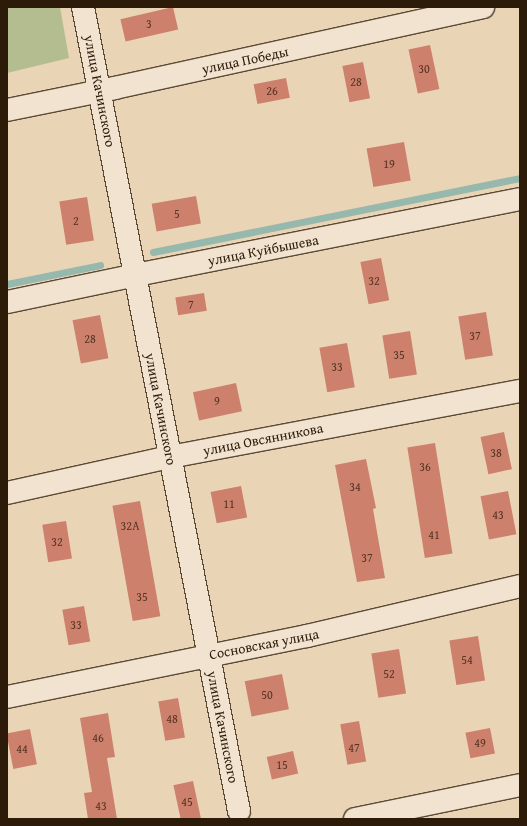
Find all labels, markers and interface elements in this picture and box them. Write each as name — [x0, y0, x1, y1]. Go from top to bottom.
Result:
house number: 3 — [146, 17, 152, 31]
street label: улица Качинского — [81, 34, 119, 148]
street label: улица Победы — [200, 43, 290, 77]
house number: 30 — [418, 62, 430, 76]
house number: 28 — [350, 75, 362, 89]
house number: 26 — [266, 84, 278, 98]
house number: 19 — [383, 157, 395, 171]
house number: 5 — [174, 207, 180, 221]
house number: 2 — [73, 214, 79, 228]
street label: улица Куйбышева — [206, 231, 320, 269]
house number: 32 — [368, 274, 380, 288]
house number: 7 — [188, 298, 194, 312]
house number: 37 — [469, 329, 481, 343]
house number: 28 — [84, 332, 96, 346]
house number: 35 — [393, 348, 405, 362]
street label: улица Качинского — [142, 352, 180, 466]
house number: 33 — [331, 360, 343, 374]
house number: 9 — [214, 394, 220, 408]
street label: улица Овсянникова — [202, 419, 324, 459]
house number: 38 — [490, 446, 502, 460]
house number: 36 — [419, 460, 431, 474]
house number: 34 — [349, 480, 361, 494]
house number: 11 — [223, 497, 235, 511]
house number: 43 — [492, 508, 504, 522]
house number: 32А — [121, 519, 139, 533]
house number: 41 — [428, 528, 440, 542]
house number: 32 — [51, 535, 63, 549]
house number: 37 — [361, 551, 373, 565]
house number: 35 — [136, 590, 148, 604]
house number: 33 — [70, 618, 82, 632]
street label: Сосновская улица — [208, 625, 320, 663]
house number: 54 — [461, 653, 473, 667]
house number: 52 — [383, 667, 395, 681]
street label: улица Качинского — [204, 670, 242, 784]
house number: 50 — [261, 688, 273, 702]
house number: 48 — [166, 712, 178, 726]
house number: 46 — [92, 731, 104, 745]
house number: 49 — [474, 736, 486, 750]
house number: 47 — [348, 741, 360, 755]
house number: 44 — [16, 742, 28, 756]
house number: 15 — [276, 758, 288, 772]
house number: 45 — [181, 795, 193, 809]
house number: 43 — [95, 799, 107, 813]

